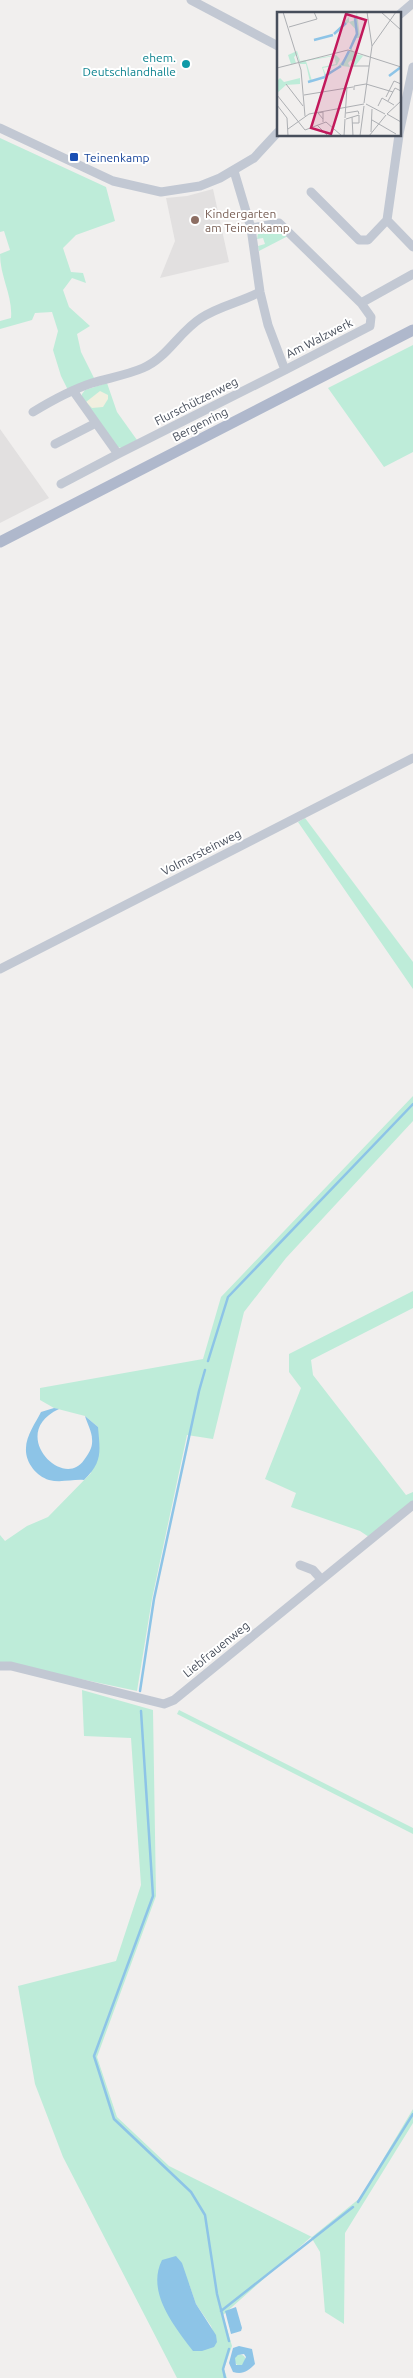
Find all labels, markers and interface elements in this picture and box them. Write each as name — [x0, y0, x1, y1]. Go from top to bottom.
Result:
inset map — [277, 12, 400, 136]
place label: ehem. Deutschlandhalle — [83, 51, 176, 78]
marker: ehem. Deutschlandhalle — [180, 58, 192, 70]
marker: Teinenkamp — [68, 151, 80, 163]
place label: Teinenkamp — [84, 151, 150, 164]
place label: Kindergarten am Teinenkamp — [205, 207, 290, 234]
marker: Kindergarten am Teinenkamp — [189, 214, 201, 226]
street label: Am Walzwerk — [283, 316, 355, 360]
street label: Flurschützenweg — [152, 374, 240, 428]
street label: Bergenring — [170, 405, 230, 443]
street label: Volmarsteinweg — [159, 826, 243, 878]
street label: Liebfrauenweg — [180, 1618, 252, 1680]

